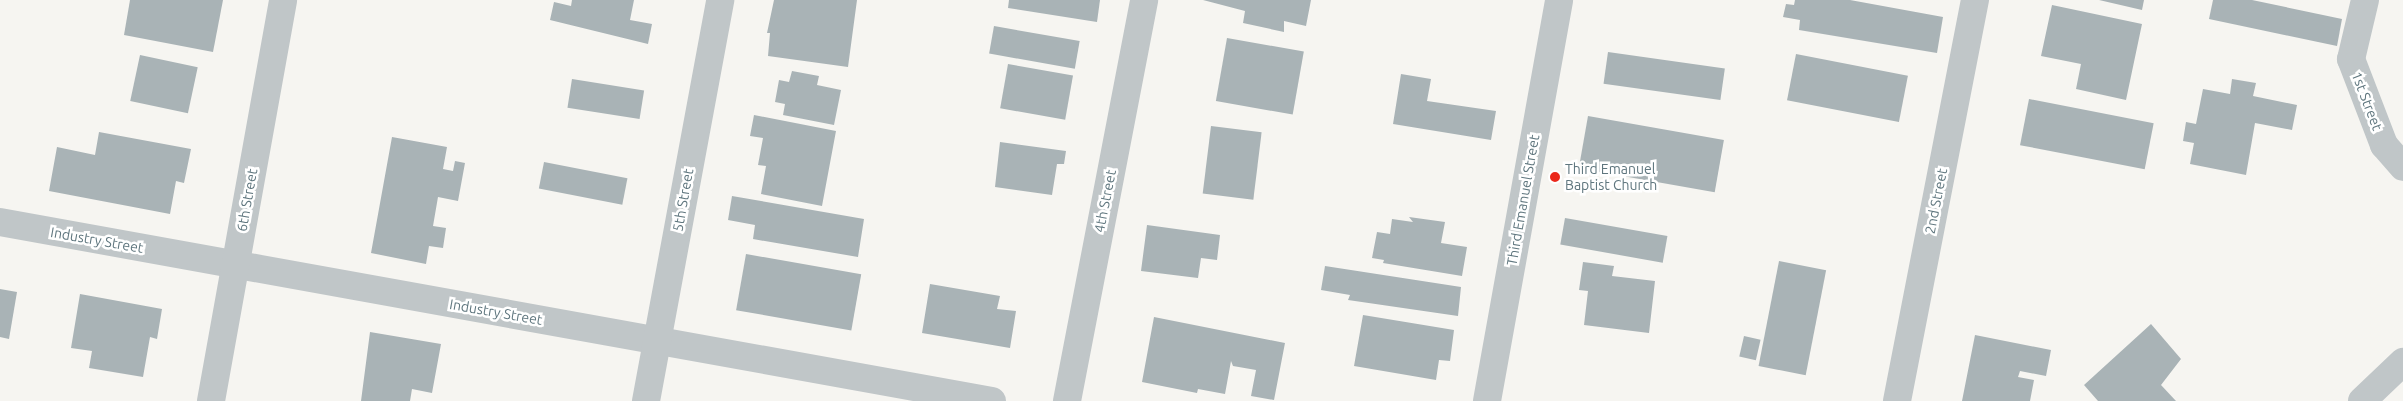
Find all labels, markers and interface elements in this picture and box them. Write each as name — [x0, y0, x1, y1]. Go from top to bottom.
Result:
street label: 1st Street — [2348, 69, 2386, 133]
street label: Third Emanuel Street — [1503, 133, 1543, 267]
place label: Third Emanuel Baptist Church — [1565, 161, 1657, 193]
street label: 6th Street — [233, 167, 261, 233]
street label: 5th Street — [669, 167, 697, 233]
street label: 2nd Street — [1921, 167, 1951, 235]
street label: 4th Street — [1091, 168, 1119, 234]
marker: Third Emanuel Baptist Church — [1549, 171, 1561, 183]
street label: Industry Street — [49, 224, 145, 256]
street label: Industry Street — [448, 296, 544, 328]

